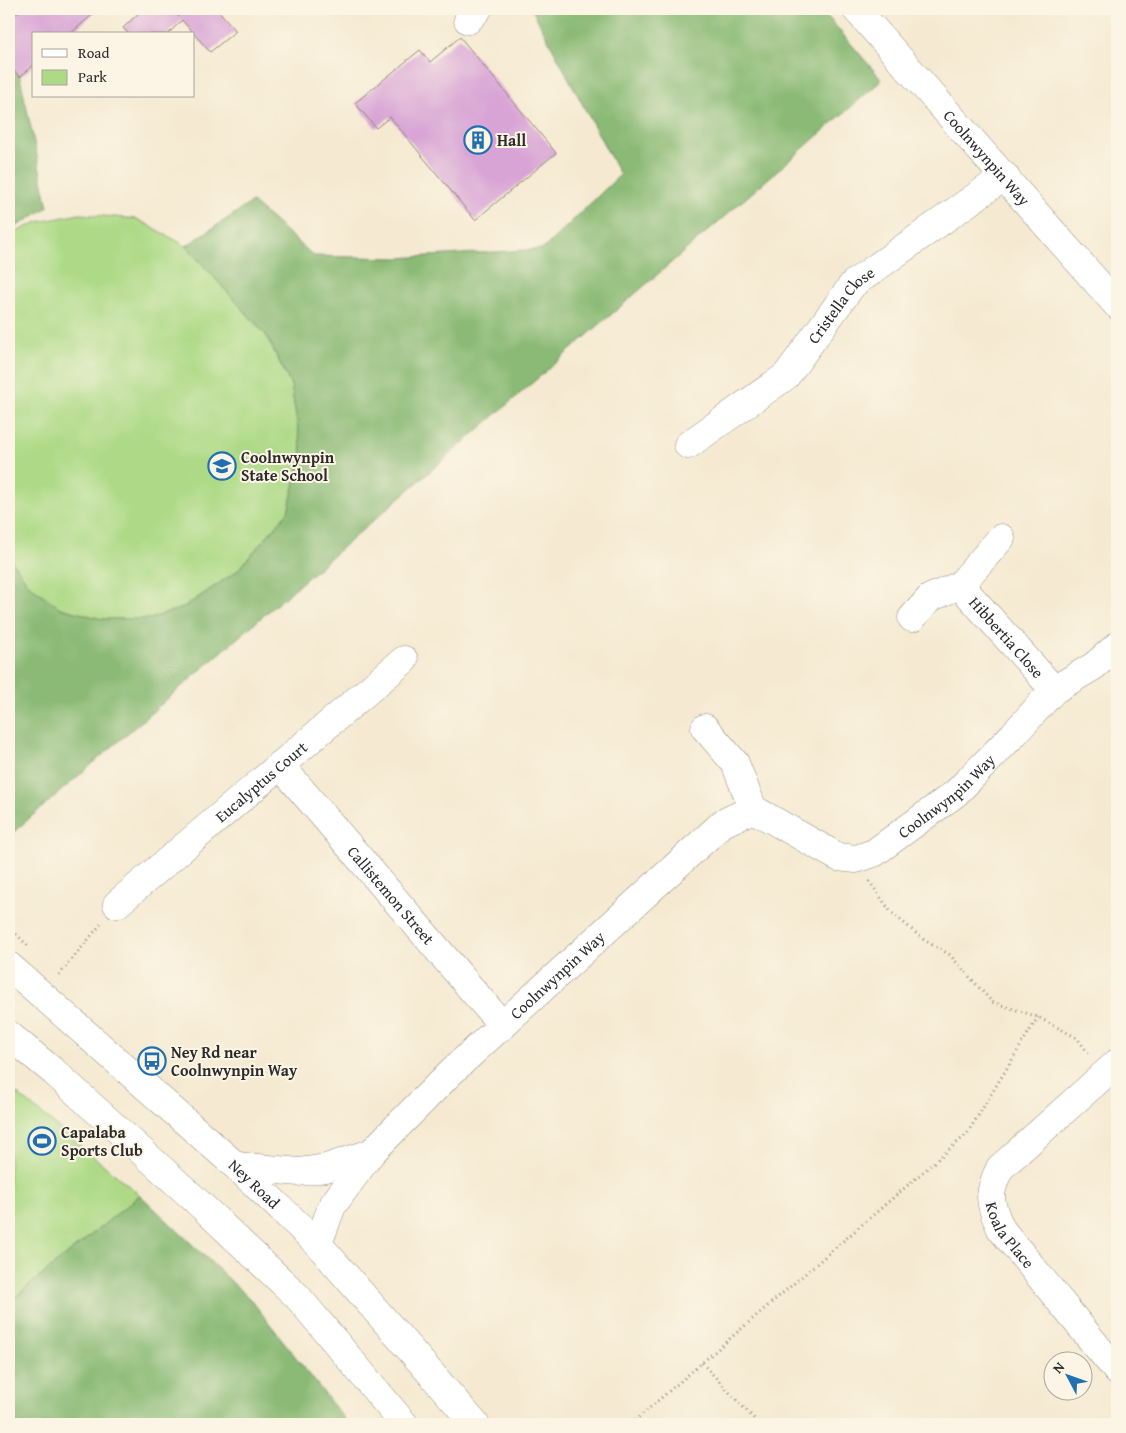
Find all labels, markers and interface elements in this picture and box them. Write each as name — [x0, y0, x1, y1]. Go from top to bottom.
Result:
legend — [32, 32, 195, 98]
text: Road — [78, 42, 109, 63]
text: Park — [78, 66, 107, 87]
street label: Coolnwynpin Way — [938, 104, 1036, 211]
building icon: Hall — [463, 125, 493, 155]
place label: Hall — [497, 128, 526, 152]
street label: Cristella Close — [802, 261, 879, 348]
place label: Coolnwynpin State School — [241, 445, 335, 487]
school or university icon: Coolnwynpin State School — [207, 451, 237, 481]
street label: Hibbertia Close — [964, 591, 1050, 683]
street label: Eucalyptus Court — [210, 735, 313, 828]
street label: Coolnwynpin Way — [893, 748, 1000, 844]
street label: Callistemon Street — [342, 840, 441, 950]
street label: Coolnwynpin Way — [504, 925, 610, 1025]
place label: Ney Rd near Coolnwynpin Way — [171, 1040, 298, 1082]
bus stop icon: Ney Rd near Coolnwynpin Way — [137, 1046, 167, 1076]
place label: Capalaba Sports Club — [61, 1120, 143, 1162]
sports icon: Capalaba Sports Club — [27, 1126, 57, 1156]
street label: Ney Road — [224, 1153, 286, 1214]
street label: Koala Place — [980, 1199, 1040, 1273]
north arrow — [1044, 1350, 1094, 1400]
text: N — [1048, 1357, 1069, 1378]

